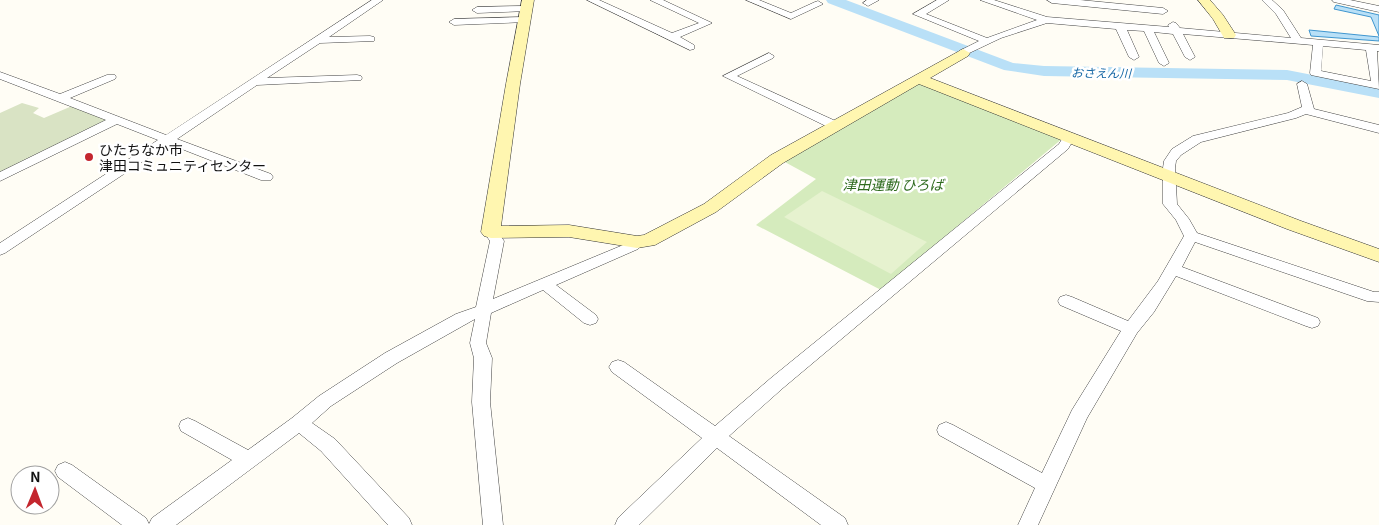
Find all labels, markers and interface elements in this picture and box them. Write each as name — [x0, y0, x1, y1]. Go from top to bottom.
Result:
water label: おさえん川 — [1071, 63, 1133, 81]
place label: ひたちなか市 津田コミュニティセンター — [99, 139, 266, 175]
marker: ひたちなか市 津田コミュニティセンター — [83, 151, 95, 163]
park label: 津田運動 ひろば — [842, 174, 947, 194]
north arrow — [10, 465, 60, 515]
text: N — [30, 466, 41, 486]

